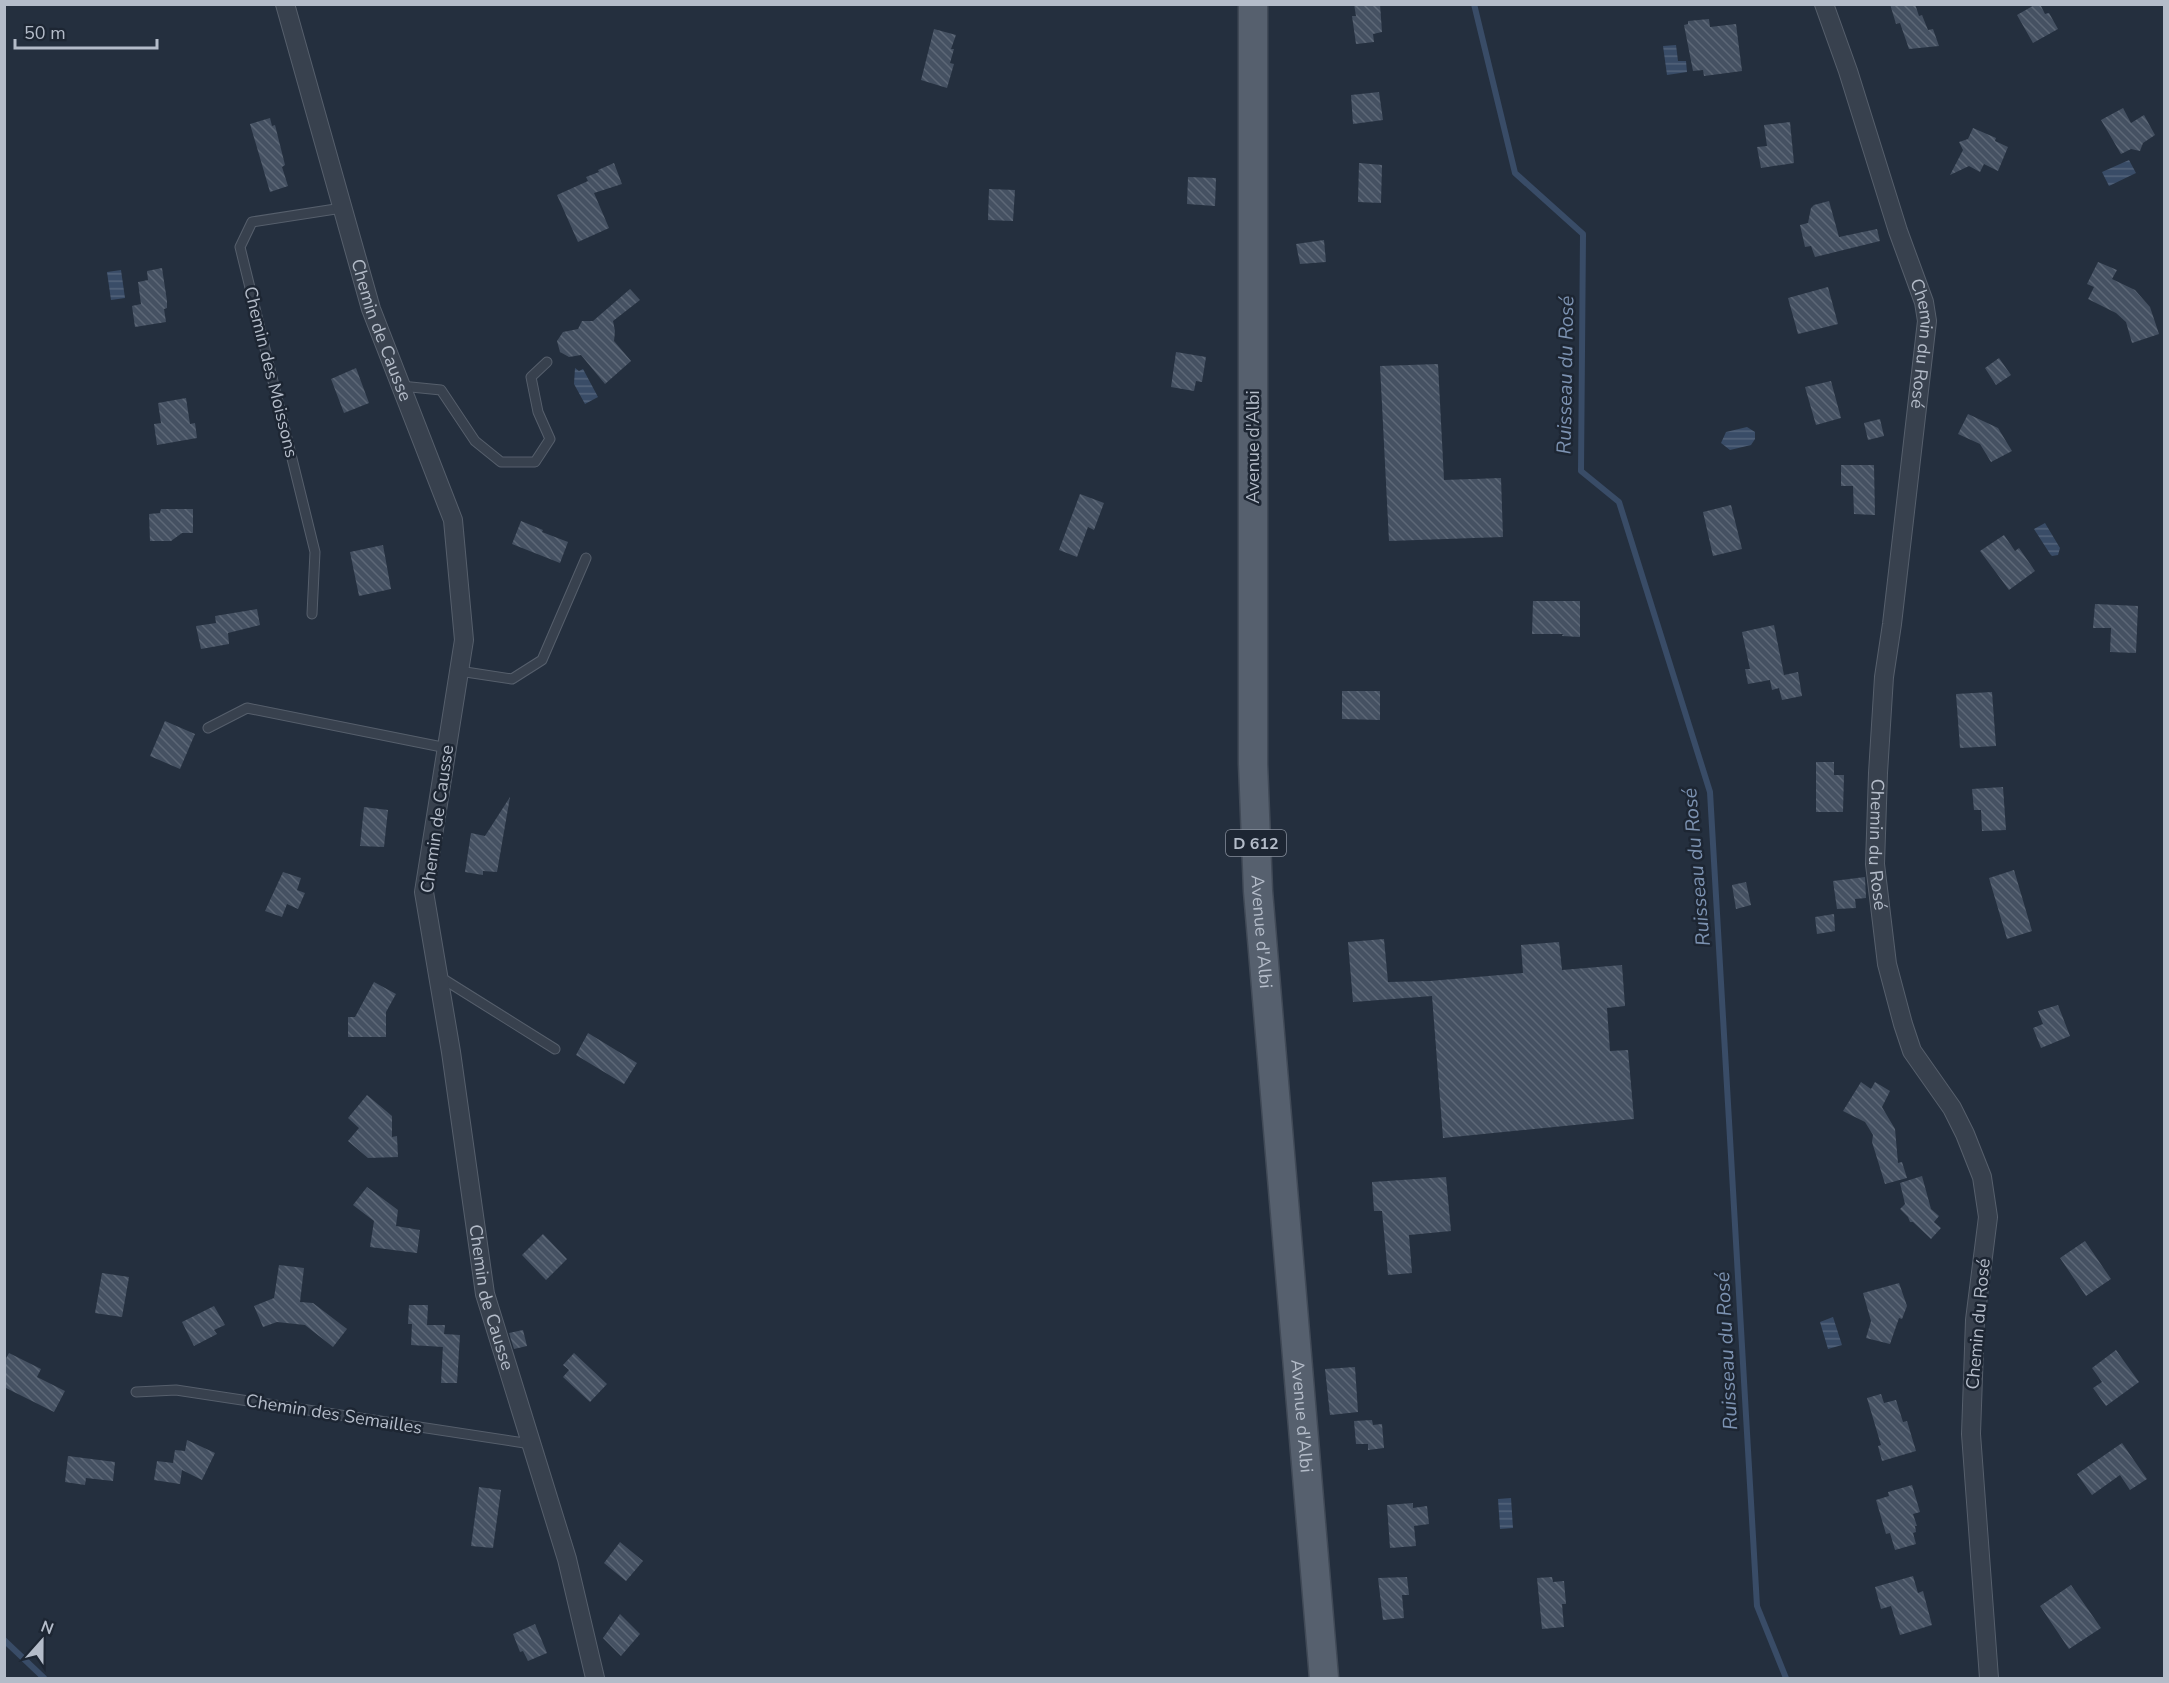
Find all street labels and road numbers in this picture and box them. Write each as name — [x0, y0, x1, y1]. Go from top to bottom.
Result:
street label: Chemin de Causse — [345, 256, 418, 405]
street label: Chemin du Rosé — [1904, 275, 1939, 410]
street label: Chemin des Moissons — [238, 284, 304, 460]
street label: Avenue d'Albi — [1241, 390, 1265, 504]
street label: Chemin de Causse — [415, 743, 459, 895]
street label: Chemin du Rosé — [1863, 778, 1892, 911]
road number: D 612 — [1226, 830, 1286, 856]
street label: Avenue d'Albi — [1245, 875, 1278, 989]
street label: Chemin de Causse — [463, 1223, 520, 1373]
street label: Chemin du Rosé — [1960, 1257, 1996, 1391]
street label: Avenue d'Albi — [1285, 1358, 1319, 1474]
street label: Chemin des Semailles — [244, 1388, 424, 1440]

